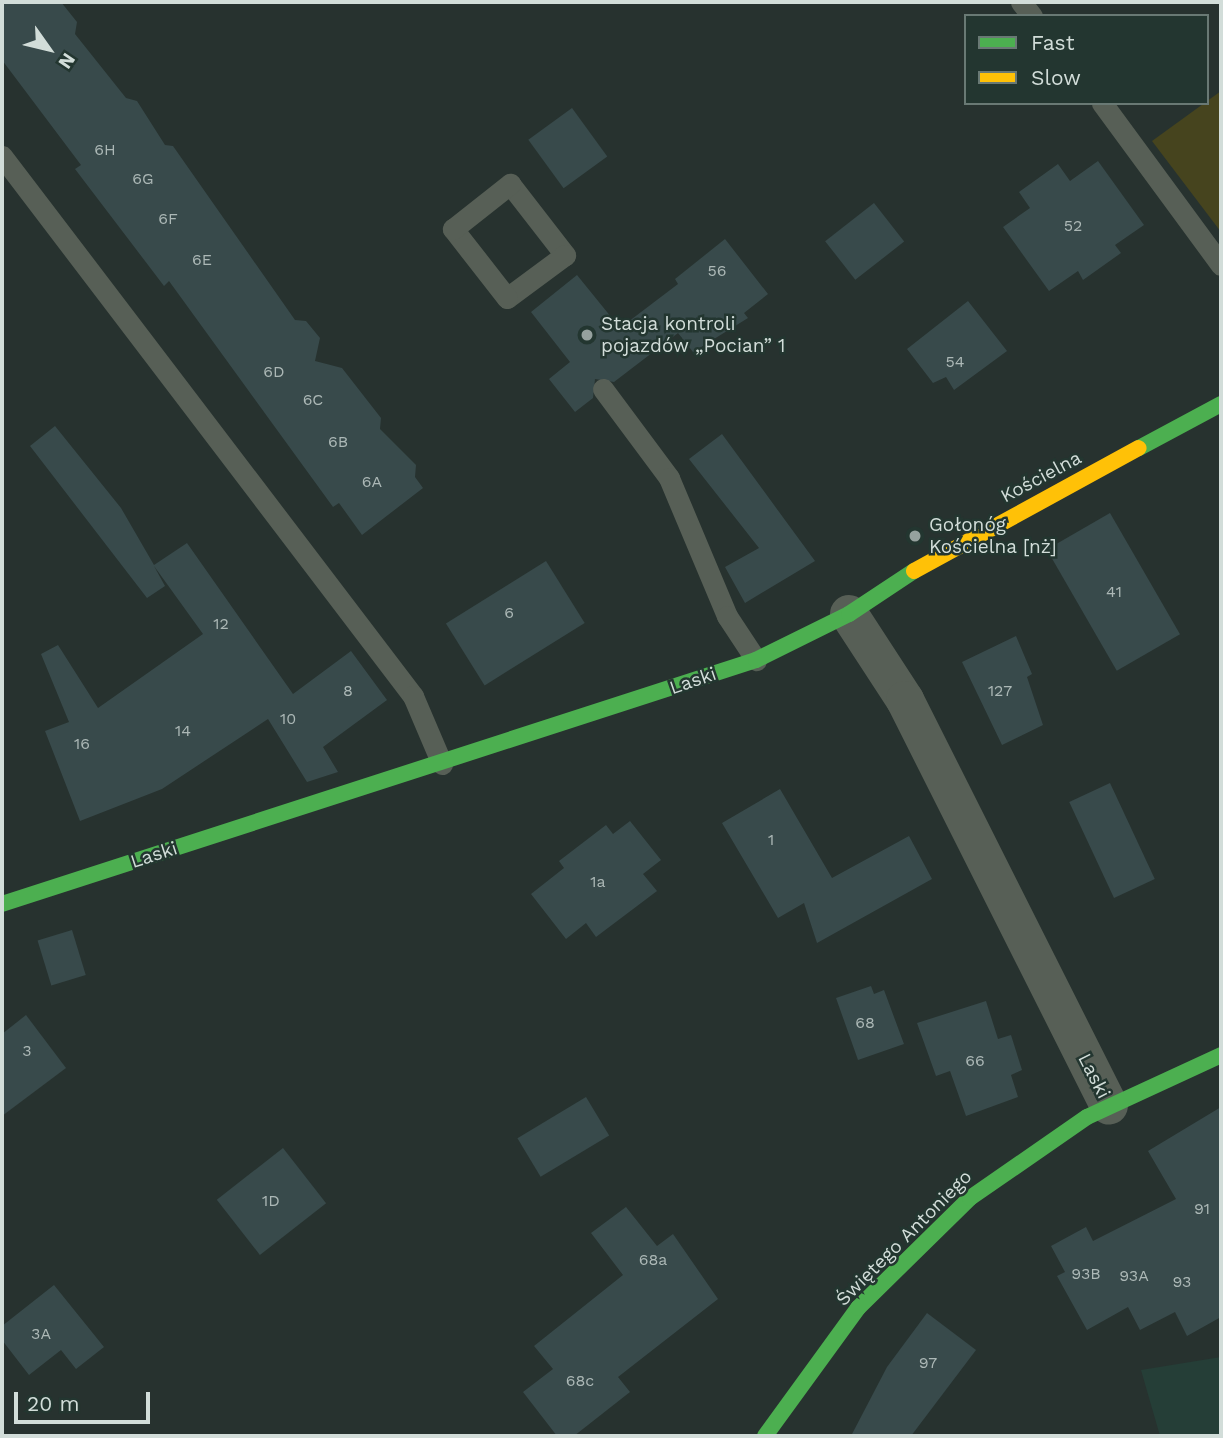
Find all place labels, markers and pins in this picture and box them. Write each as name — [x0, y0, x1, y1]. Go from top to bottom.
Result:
place label: Stacja kontroli pojazdów „Pocian” 1 — [601, 313, 786, 357]
marker: Stacja kontroli pojazdów „Pocian” 1 — [579, 327, 595, 343]
place label: Gołonóg Kościelna [nż] — [929, 514, 1057, 558]
marker: Gołonóg Kościelna [nż] — [907, 528, 923, 544]

